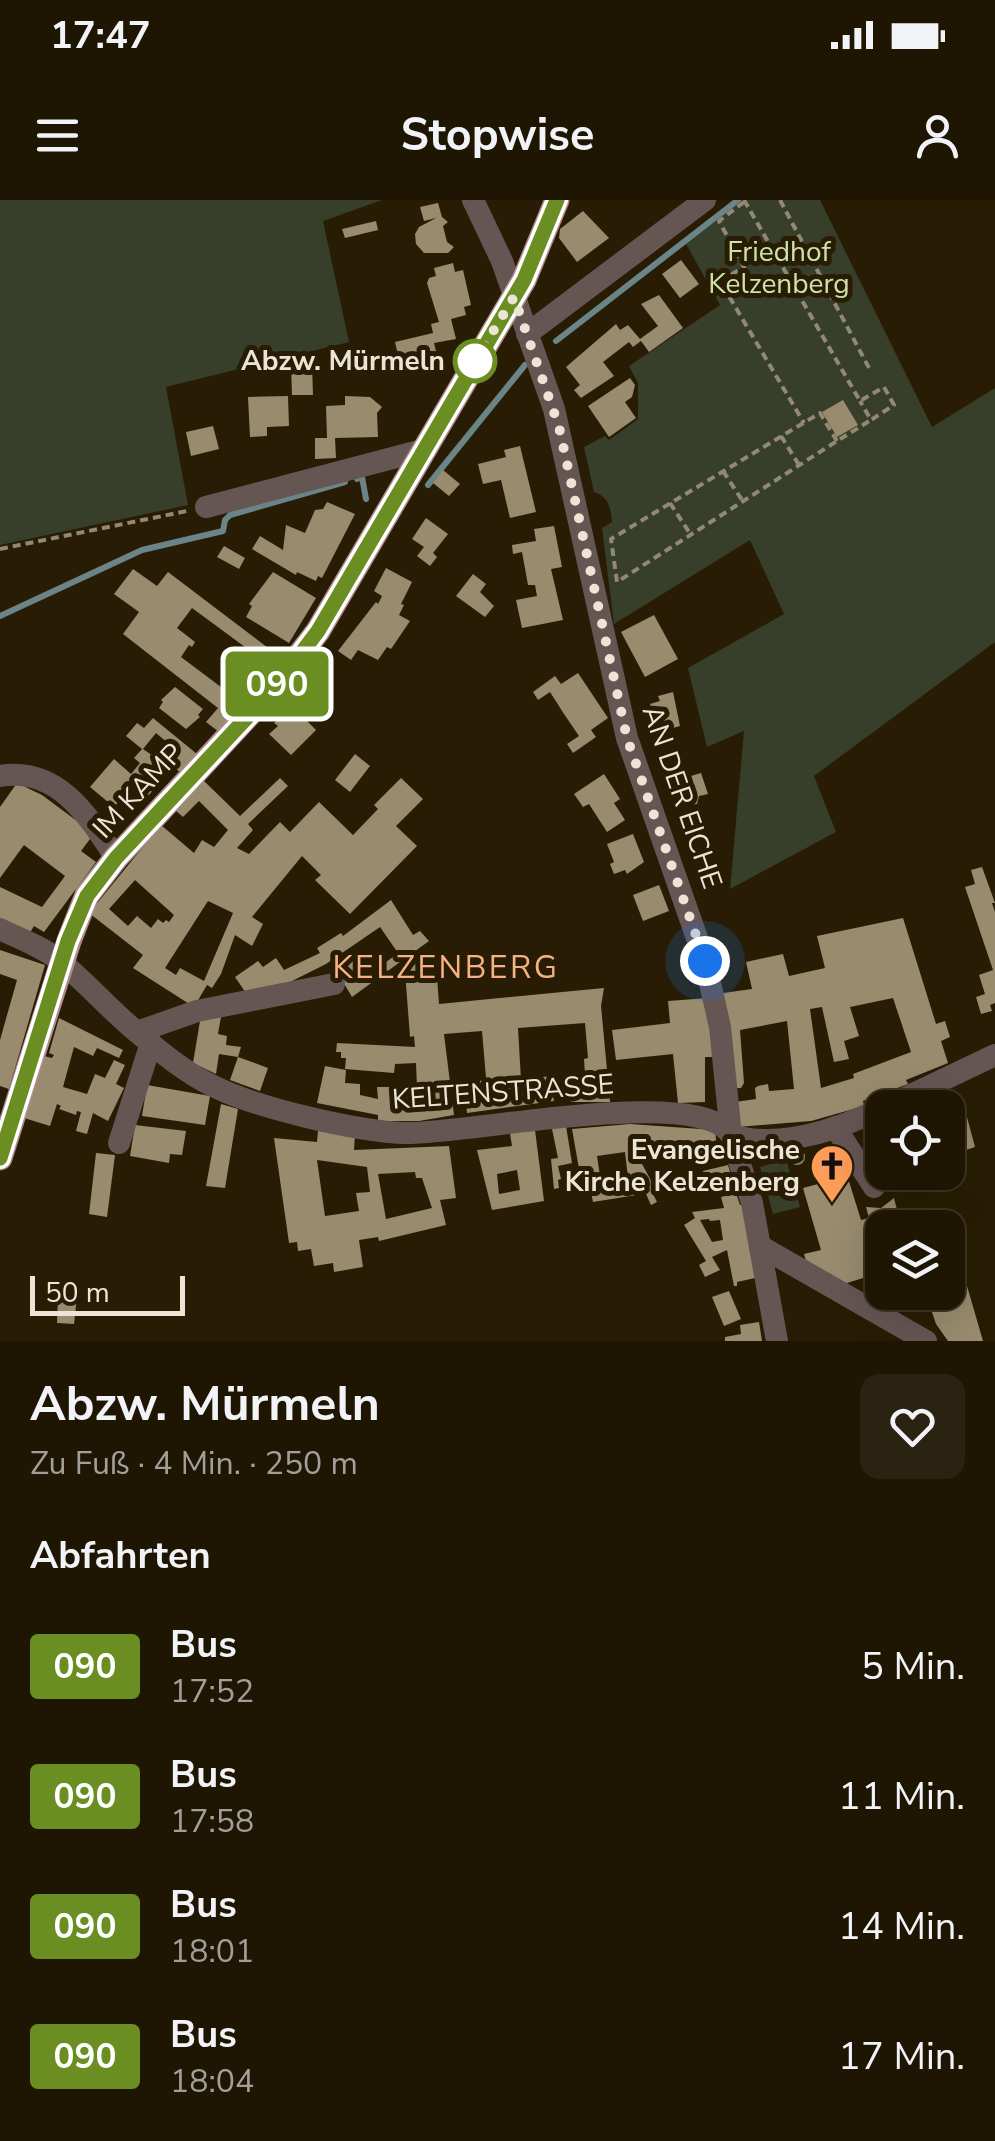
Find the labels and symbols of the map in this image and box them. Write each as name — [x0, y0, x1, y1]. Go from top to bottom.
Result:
park label: Friedhof Kelzenberg — [708, 233, 850, 303]
marker: Abzw. Mürmeln — [454, 340, 496, 382]
place label: Abzw. Mürmeln — [241, 342, 445, 380]
line badge: 090 — [220, 652, 334, 716]
street label: AN DER EICHE — [633, 700, 731, 894]
street label: IM KAMP — [84, 735, 192, 847]
your location — [680, 936, 730, 986]
district label: KELZENBERG — [333, 946, 560, 989]
street label: KELTENSTRASSE — [391, 1065, 615, 1119]
place label: Evangelische Kirche Kelzenberg — [565, 1131, 800, 1201]
church icon: Evangelische Kirche Kelzenberg — [809, 1143, 855, 1204]
scale bar — [30, 1271, 185, 1316]

